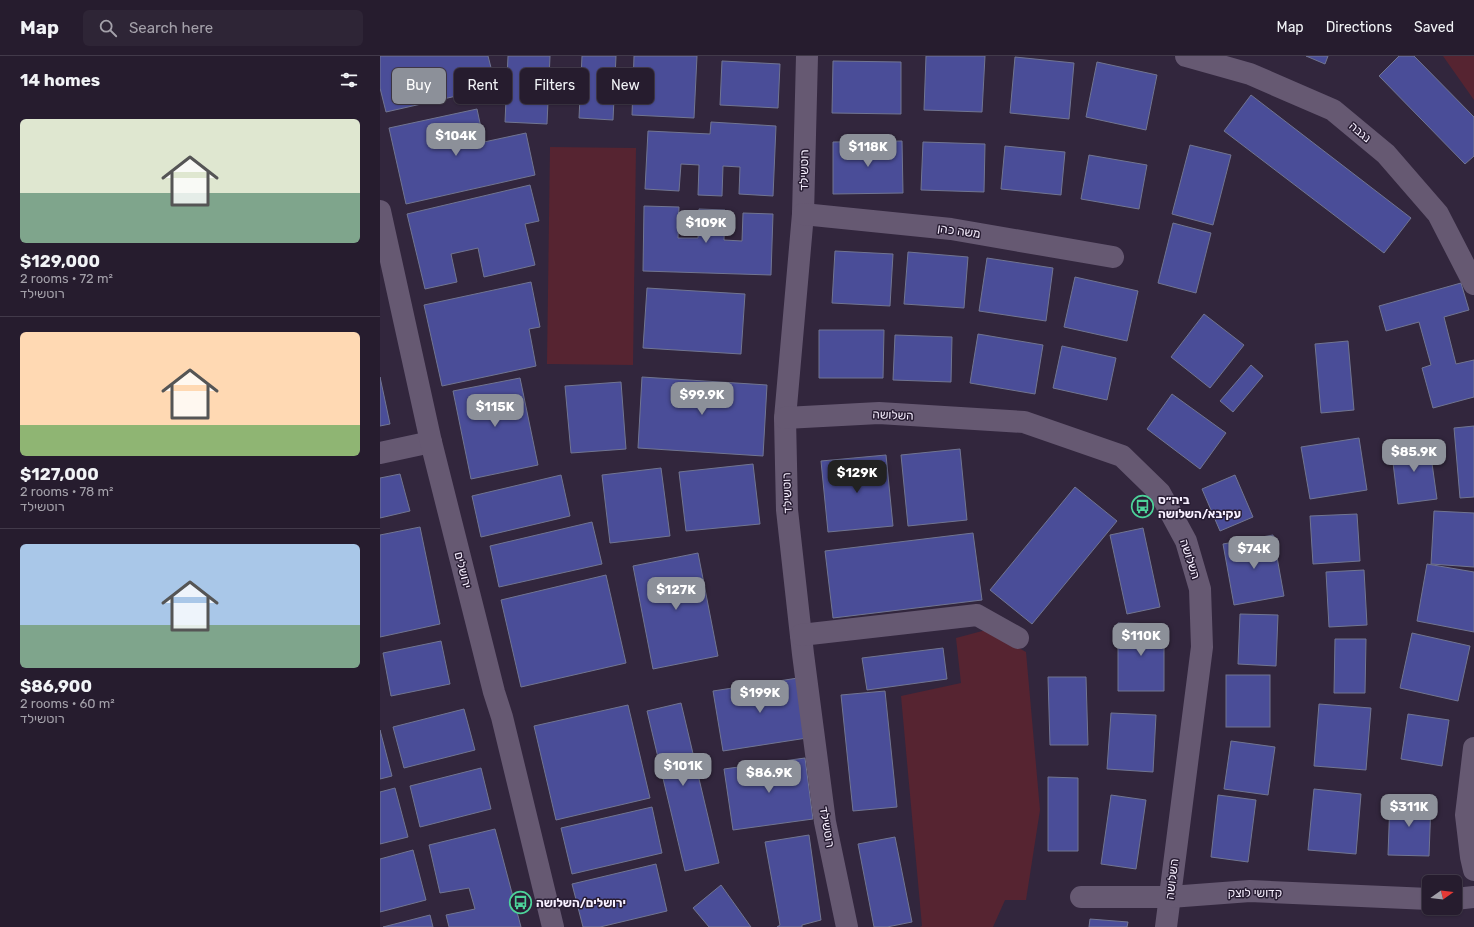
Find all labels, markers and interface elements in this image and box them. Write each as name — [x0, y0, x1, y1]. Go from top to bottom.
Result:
search box — [83, 10, 363, 46]
text: Map — [20, 16, 59, 39]
icon: search — [97, 17, 119, 39]
text: Search here — [129, 19, 213, 37]
text: Map — [1277, 19, 1304, 36]
text: Directions — [1326, 19, 1392, 36]
text: Saved — [1414, 19, 1454, 36]
chip: Buy — [392, 68, 446, 104]
chip: Rent — [454, 68, 512, 104]
chip: Filters — [520, 68, 589, 104]
chip: New — [597, 68, 654, 104]
icon: filters — [338, 69, 360, 91]
text: 14 homes — [20, 70, 100, 90]
street label: נגבה — [1346, 119, 1374, 145]
pin: $104K — [428, 123, 484, 157]
text: $104K — [435, 128, 477, 143]
pin: $118K — [840, 134, 896, 168]
text: $118K — [848, 139, 888, 154]
icon: home — [154, 145, 226, 217]
street label: רוטשילד — [797, 149, 811, 191]
pin: $109K — [678, 210, 734, 244]
text: $109K — [686, 215, 726, 230]
street label: משה כהן — [937, 221, 981, 241]
text: $129,000 — [20, 251, 100, 271]
text: 2 rooms · 72 m² — [20, 271, 113, 286]
text: רוטשילד — [20, 286, 65, 301]
icon: home — [154, 358, 226, 430]
pin: $99.9K — [669, 382, 735, 416]
text: $99.9K — [680, 387, 724, 402]
pin: $115K — [467, 394, 523, 428]
text: $115K — [476, 399, 514, 414]
street label: השלושה — [872, 407, 914, 423]
pin: $85.9K — [1381, 439, 1447, 473]
text: $85.9K — [1391, 444, 1437, 459]
pin: $129K — [829, 460, 885, 494]
text: $127,000 — [20, 464, 99, 484]
text: $129K — [837, 465, 877, 480]
street label: רוטשילד — [779, 472, 795, 514]
text: 2 rooms · 78 m² — [20, 484, 114, 499]
place label: ביה״ס עקיבא/השלושה — [1158, 493, 1241, 521]
bus stop icon: ביה״ס עקיבא/השלושה — [1130, 494, 1156, 520]
text: רוטשילד — [20, 499, 65, 514]
pin: $74K — [1230, 536, 1278, 570]
street label: השלושה — [1177, 537, 1203, 581]
text: $74K — [1237, 541, 1271, 556]
street label: ירושלים — [452, 550, 474, 590]
icon: home — [154, 570, 226, 642]
pin: $127K — [648, 577, 704, 611]
text: $127K — [656, 582, 696, 597]
pin: $110K — [1113, 623, 1169, 657]
text: $110K — [1121, 628, 1161, 643]
text: $86,900 — [20, 676, 92, 696]
pin: $199K — [732, 680, 788, 714]
text: $199K — [740, 685, 780, 700]
text: 2 rooms · 60 m² — [20, 696, 115, 711]
text: רוטשילד — [20, 711, 65, 726]
pin: $101K — [655, 753, 711, 787]
text: $101K — [663, 758, 703, 773]
pin: $86.9K — [736, 760, 802, 794]
text: $86.9K — [746, 765, 792, 780]
pin: $311K — [1381, 794, 1437, 828]
text: $311K — [1390, 799, 1428, 814]
street label: רוטשילד — [817, 805, 837, 849]
street label: השלושה — [1163, 858, 1181, 900]
north arrow — [1422, 875, 1462, 915]
map controls — [1422, 875, 1462, 915]
street label: קדושי לוצק — [1228, 886, 1282, 900]
bus stop icon: ירושלים/השלושה — [507, 890, 533, 916]
place label: ירושלים/השלושה — [536, 896, 626, 910]

